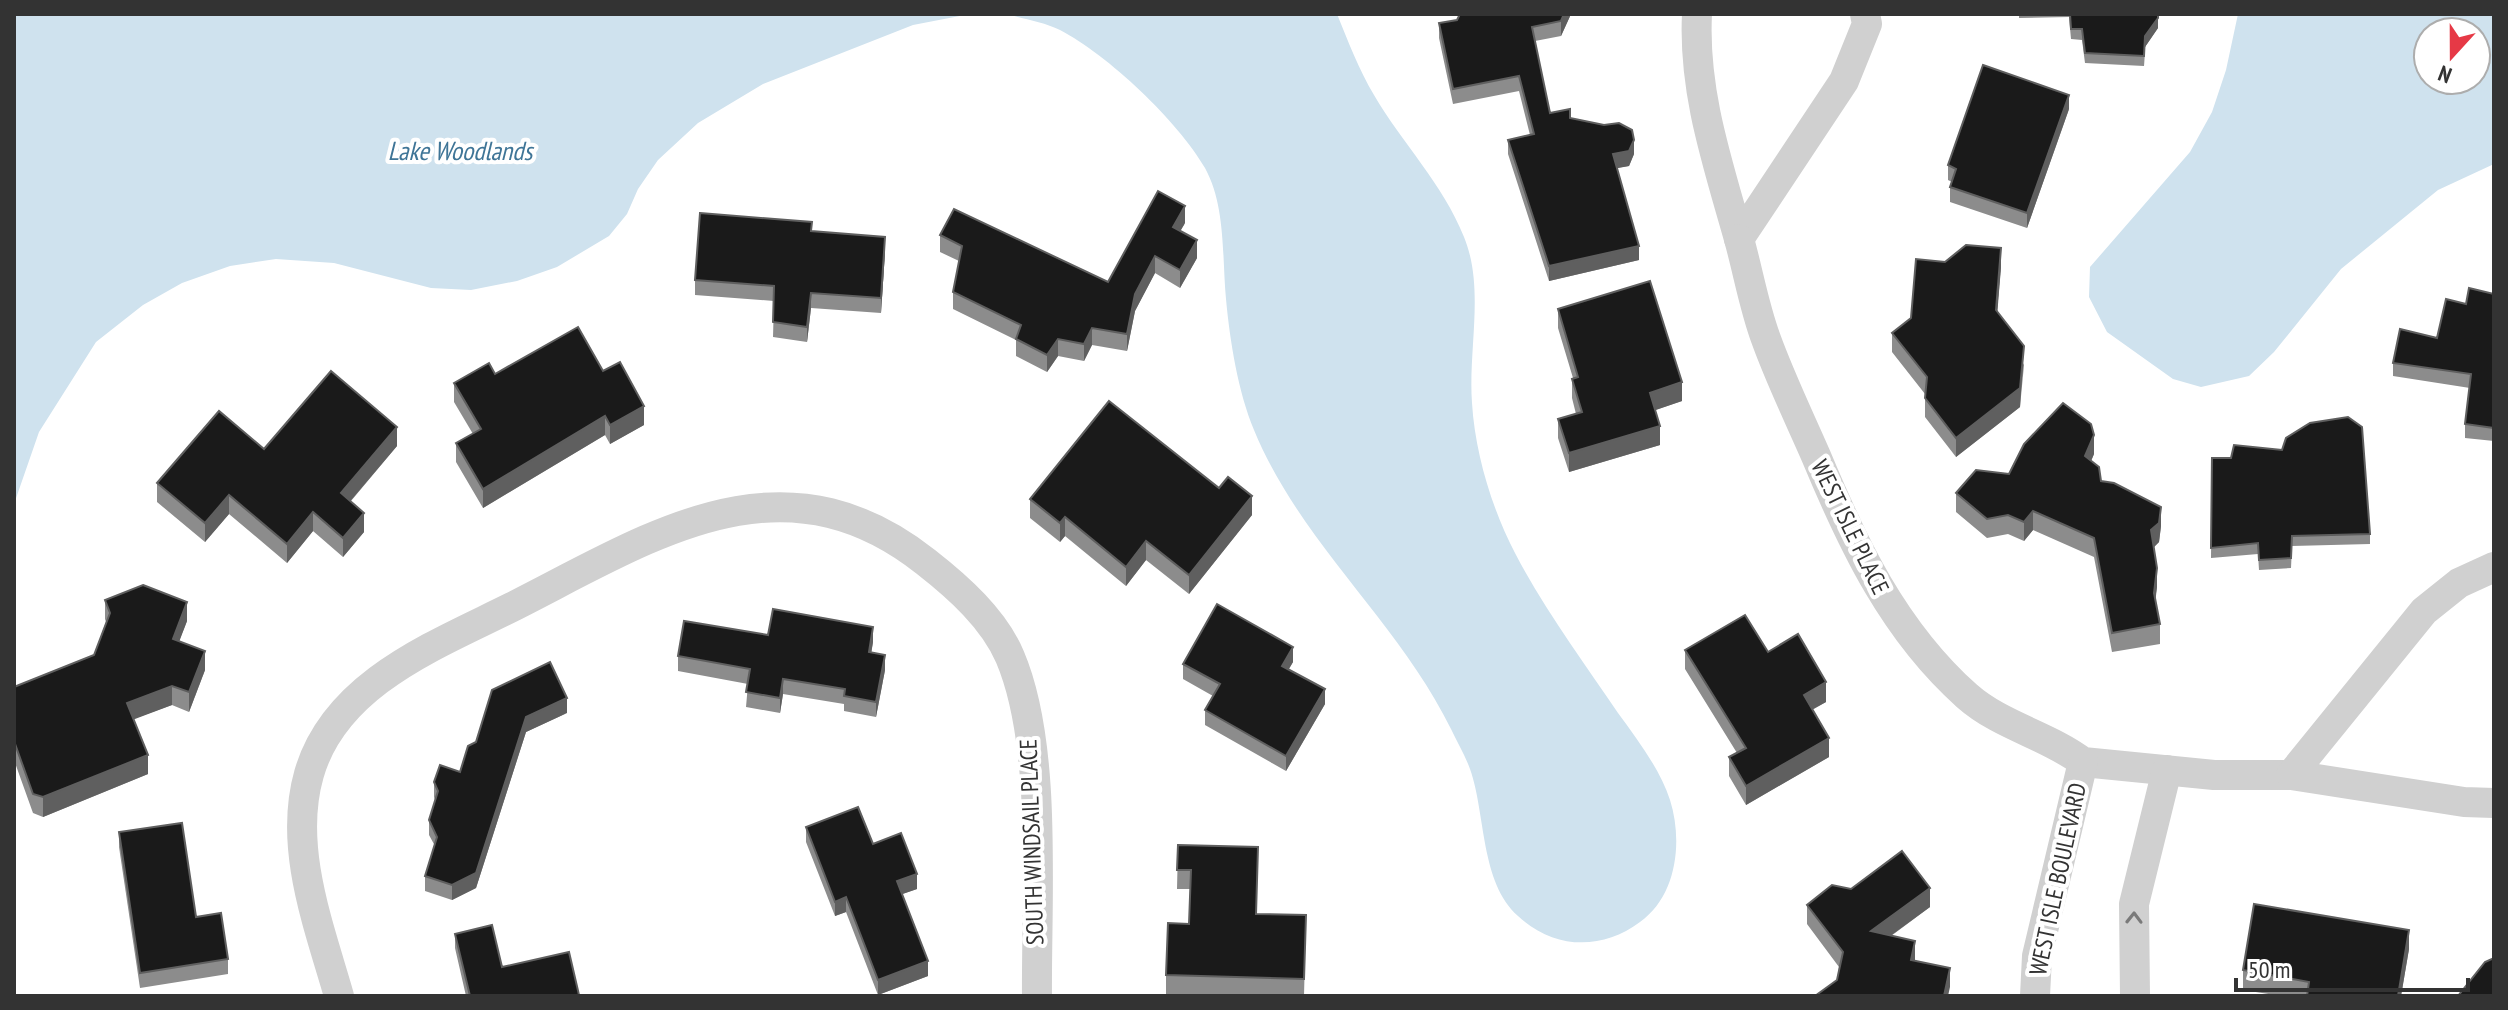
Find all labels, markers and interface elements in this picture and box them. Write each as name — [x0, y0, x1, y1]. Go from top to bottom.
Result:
north arrow — [2412, 16, 2492, 96]
text: N — [2434, 59, 2455, 90]
water label: Lake Woodlands — [388, 134, 535, 167]
street label: WEST ISLE PLACE — [1805, 454, 1896, 599]
street label: SOUTH WINDSAIL PLACE — [1012, 739, 1051, 945]
street label: WEST ISLE BOULEVARD — [2022, 780, 2093, 978]
one-way arrow — [2125, 911, 2143, 924]
scale bar — [2236, 942, 2468, 992]
text: 50 m — [2248, 954, 2290, 985]

